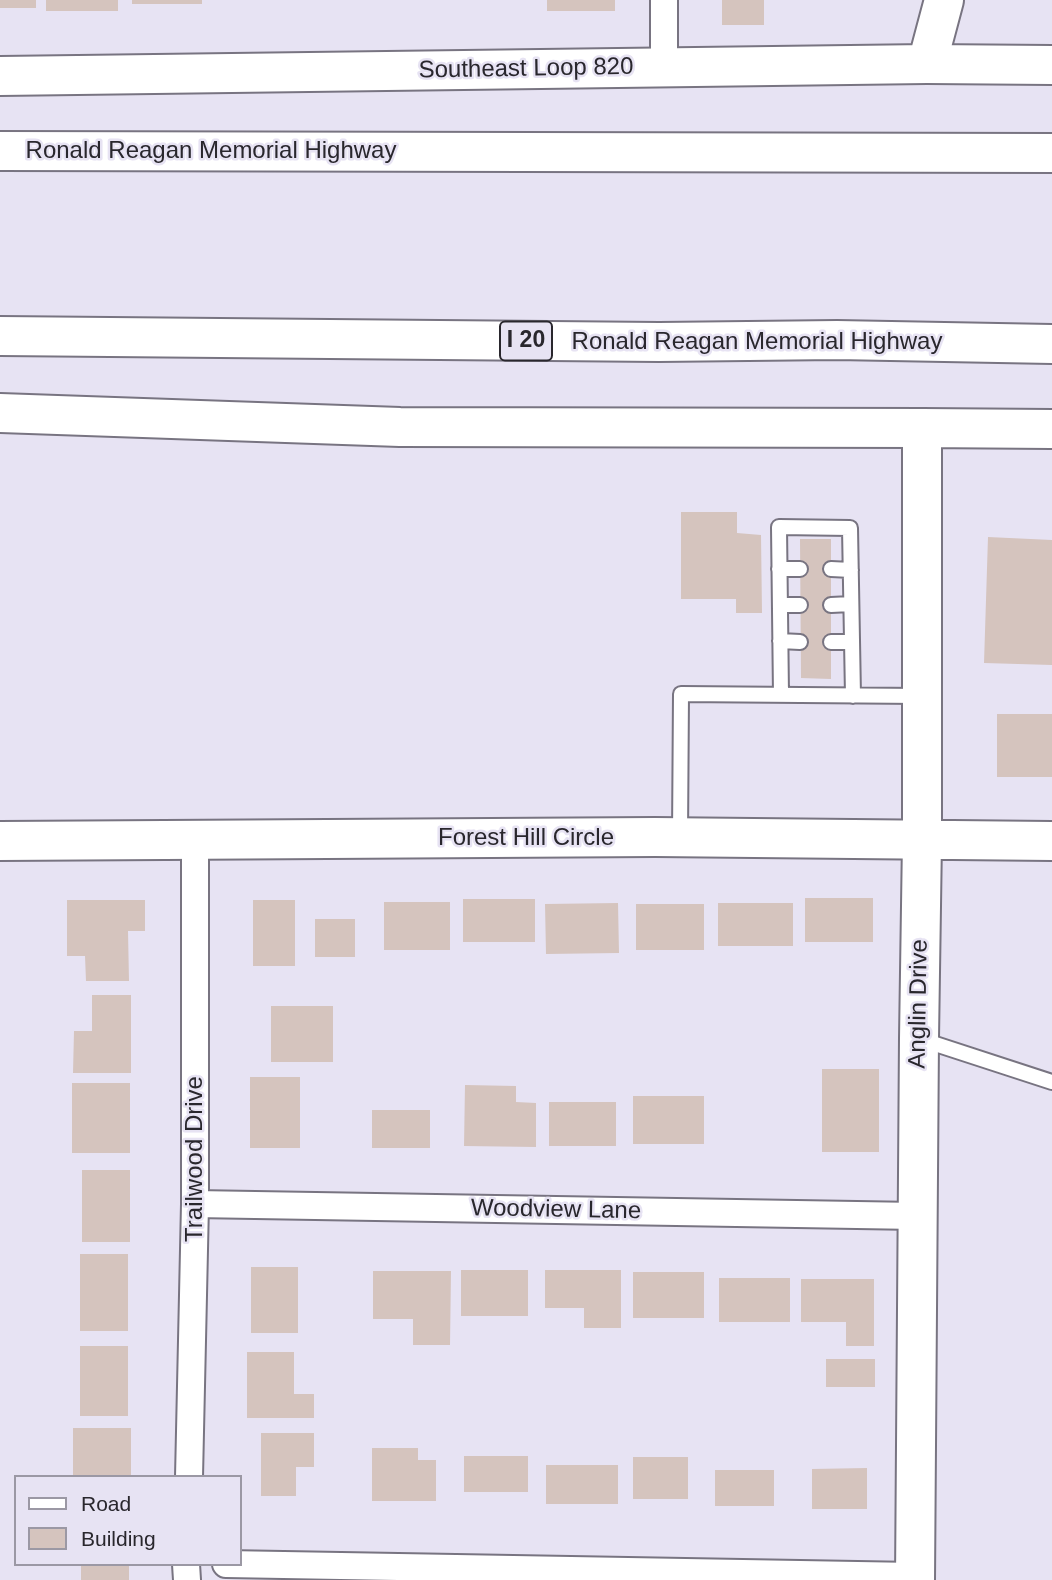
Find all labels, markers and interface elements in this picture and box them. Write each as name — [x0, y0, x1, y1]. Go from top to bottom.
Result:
street label: Southeast Loop 820 — [418, 53, 634, 85]
street label: Ronald Reagan Memorial Highway — [26, 137, 396, 165]
road number: I 20 — [500, 322, 552, 360]
street label: Ronald Reagan Memorial Highway — [572, 328, 942, 356]
street label: Forest Hill Circle — [438, 824, 614, 852]
street label: Anglin Drive — [903, 939, 935, 1069]
street label: Trailwood Drive — [181, 1076, 209, 1242]
street label: Woodview Lane — [471, 1194, 641, 1226]
legend — [14, 1475, 242, 1566]
text: Road — [81, 1492, 131, 1515]
text: Building — [81, 1527, 156, 1550]

